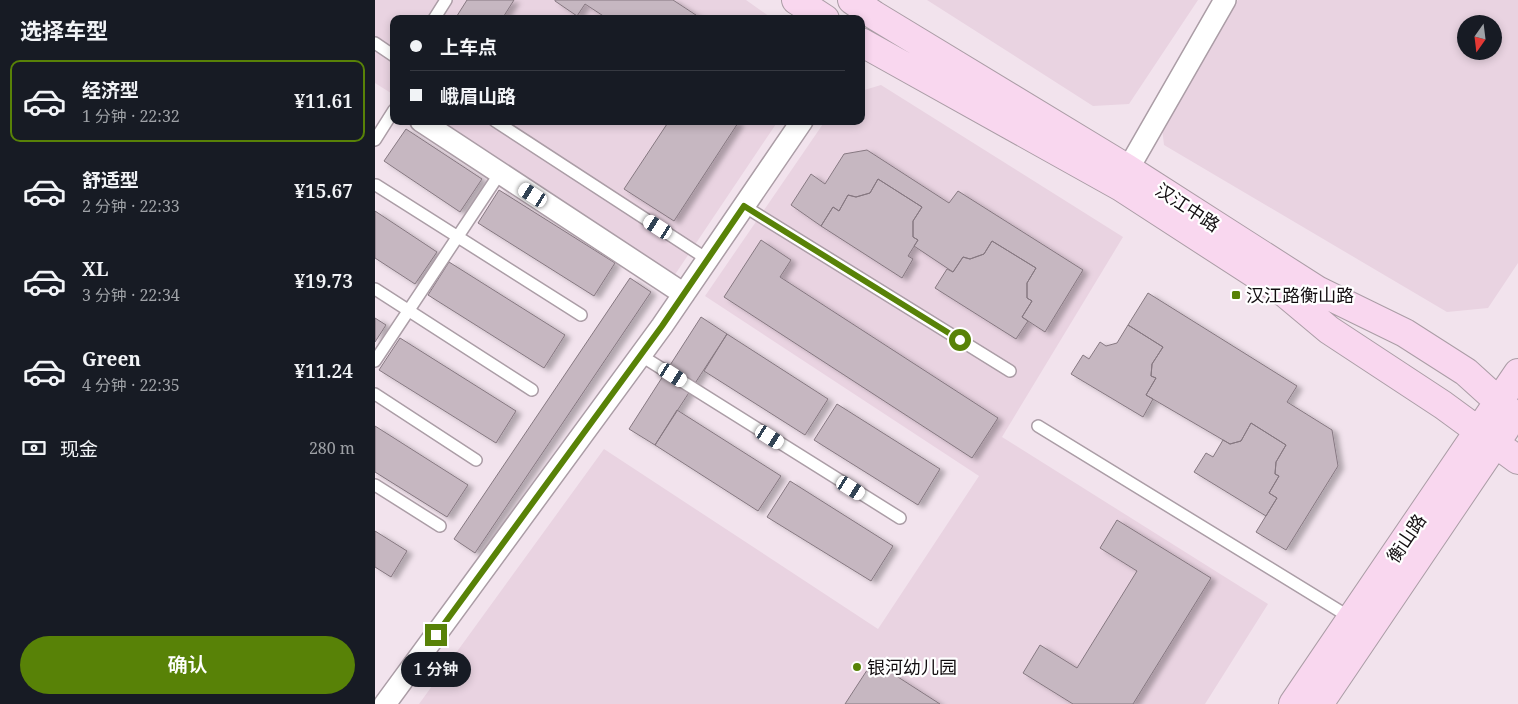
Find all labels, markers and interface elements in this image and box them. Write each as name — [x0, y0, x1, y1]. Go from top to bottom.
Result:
text: 选择车型 — [20, 15, 108, 45]
north arrow — [1457, 15, 1503, 60]
map controls — [1457, 15, 1502, 60]
text: 上车点 — [440, 34, 497, 60]
text: 经济型 — [82, 77, 139, 103]
icon: car — [22, 79, 67, 124]
text: 峨眉山路 — [440, 83, 516, 109]
text: ¥11.61 — [294, 88, 353, 114]
text: 1 分钟 · 22:32 — [82, 105, 180, 127]
text: 舒适型 — [82, 167, 139, 193]
icon: car — [22, 169, 67, 214]
street label: 汉江中路 — [1151, 177, 1225, 237]
text: ¥15.67 — [294, 178, 353, 204]
car — [516, 181, 549, 209]
text: 2 分钟 · 22:33 — [82, 195, 180, 217]
car — [641, 213, 674, 241]
text: XL — [82, 256, 108, 282]
icon: car — [22, 259, 67, 304]
text: ¥19.73 — [294, 268, 353, 294]
place label: 汉江路衡山路 — [1246, 283, 1354, 307]
text: 3 分钟 · 22:34 — [82, 284, 180, 306]
marker: 汉江路衡山路 — [1230, 289, 1242, 301]
route start — [949, 329, 971, 351]
text: Green — [82, 346, 141, 372]
icon: car — [22, 349, 67, 394]
text: ¥11.24 — [294, 358, 353, 384]
car — [656, 361, 689, 389]
text: 4 分钟 · 22:35 — [82, 374, 180, 396]
car — [753, 423, 786, 451]
icon: cash — [20, 434, 48, 462]
text: 现金 — [60, 436, 98, 462]
text: 280 m — [309, 437, 355, 459]
car — [834, 474, 867, 502]
street label: 衡山路 — [1381, 509, 1431, 567]
route end — [425, 624, 447, 646]
button: 确认 — [20, 636, 355, 694]
callout: 1 分钟 — [401, 652, 471, 688]
place label: 银河幼儿园 — [867, 655, 957, 679]
text: 1 分钟 — [413, 658, 459, 680]
marker: 银河幼儿园 — [851, 661, 863, 673]

